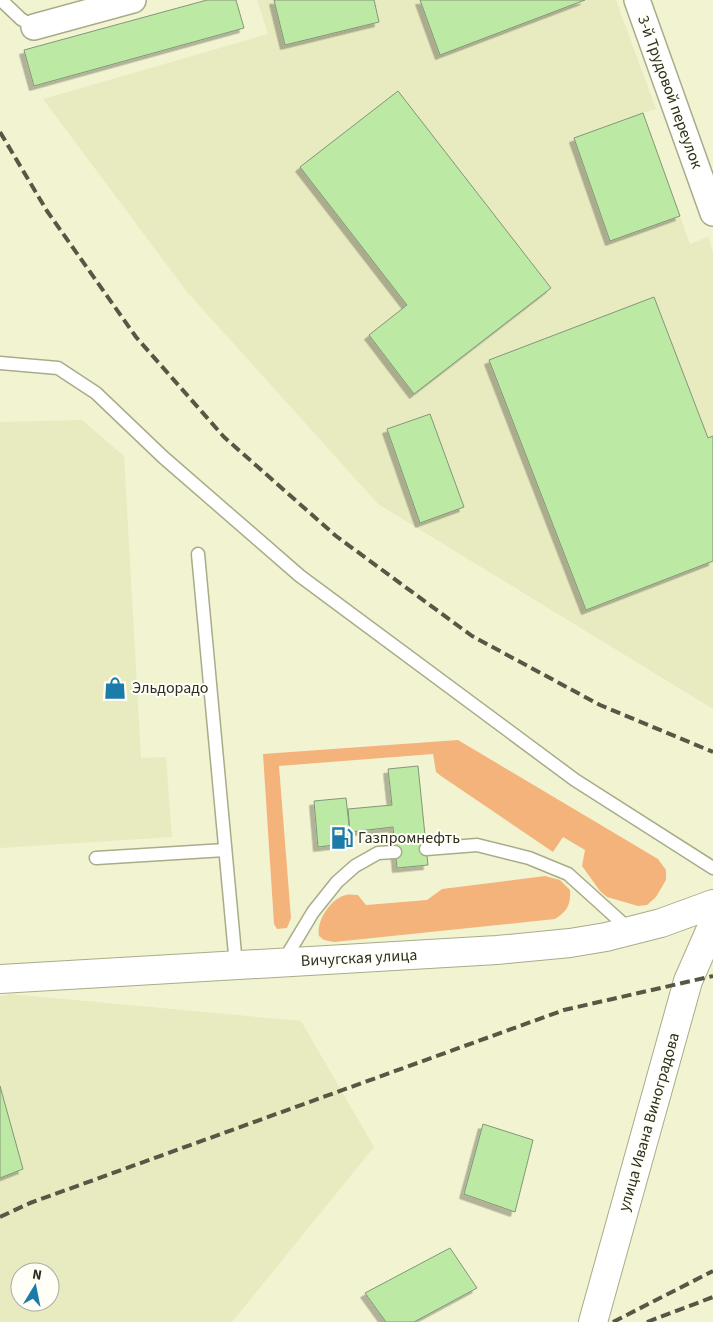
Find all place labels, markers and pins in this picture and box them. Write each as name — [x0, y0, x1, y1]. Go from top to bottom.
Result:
shop icon: Эльдорадо — [102, 675, 128, 701]
place label: Эльдорадо — [132, 677, 209, 699]
fuel station icon: Газпромнефть — [329, 825, 355, 851]
place label: Газпромнефть — [358, 827, 460, 849]

